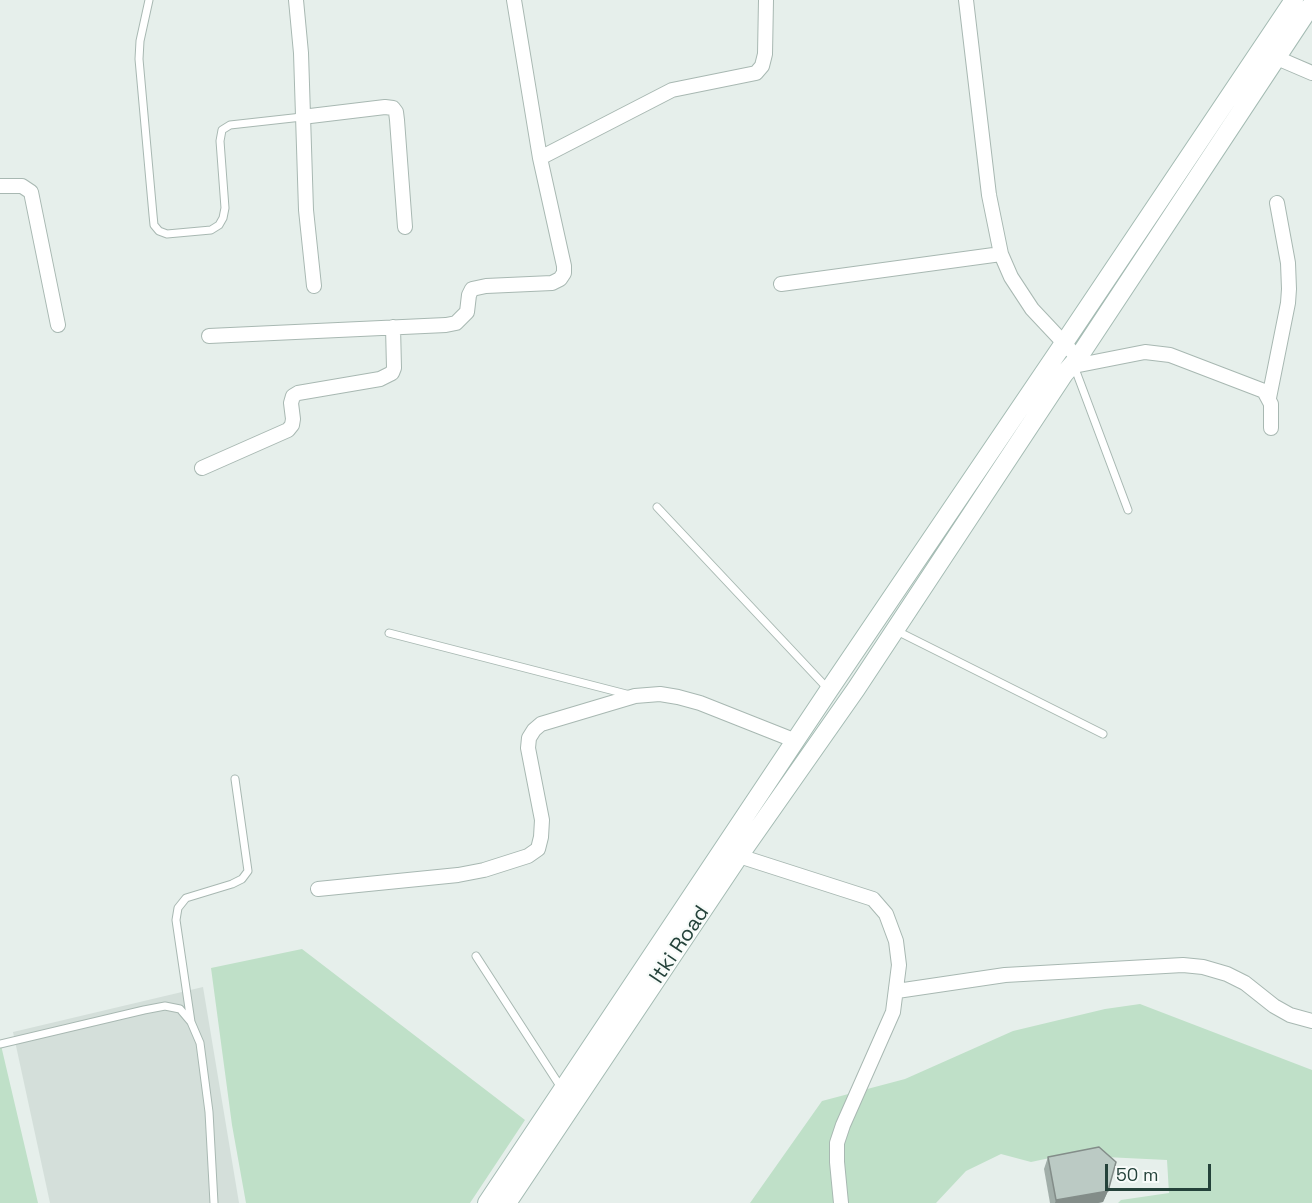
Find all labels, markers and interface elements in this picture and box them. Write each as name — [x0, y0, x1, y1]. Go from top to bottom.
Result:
street label: Itki Road — [645, 901, 715, 989]
scale bar — [1108, 1152, 1214, 1190]
text: 50 m — [1116, 1163, 1158, 1186]

